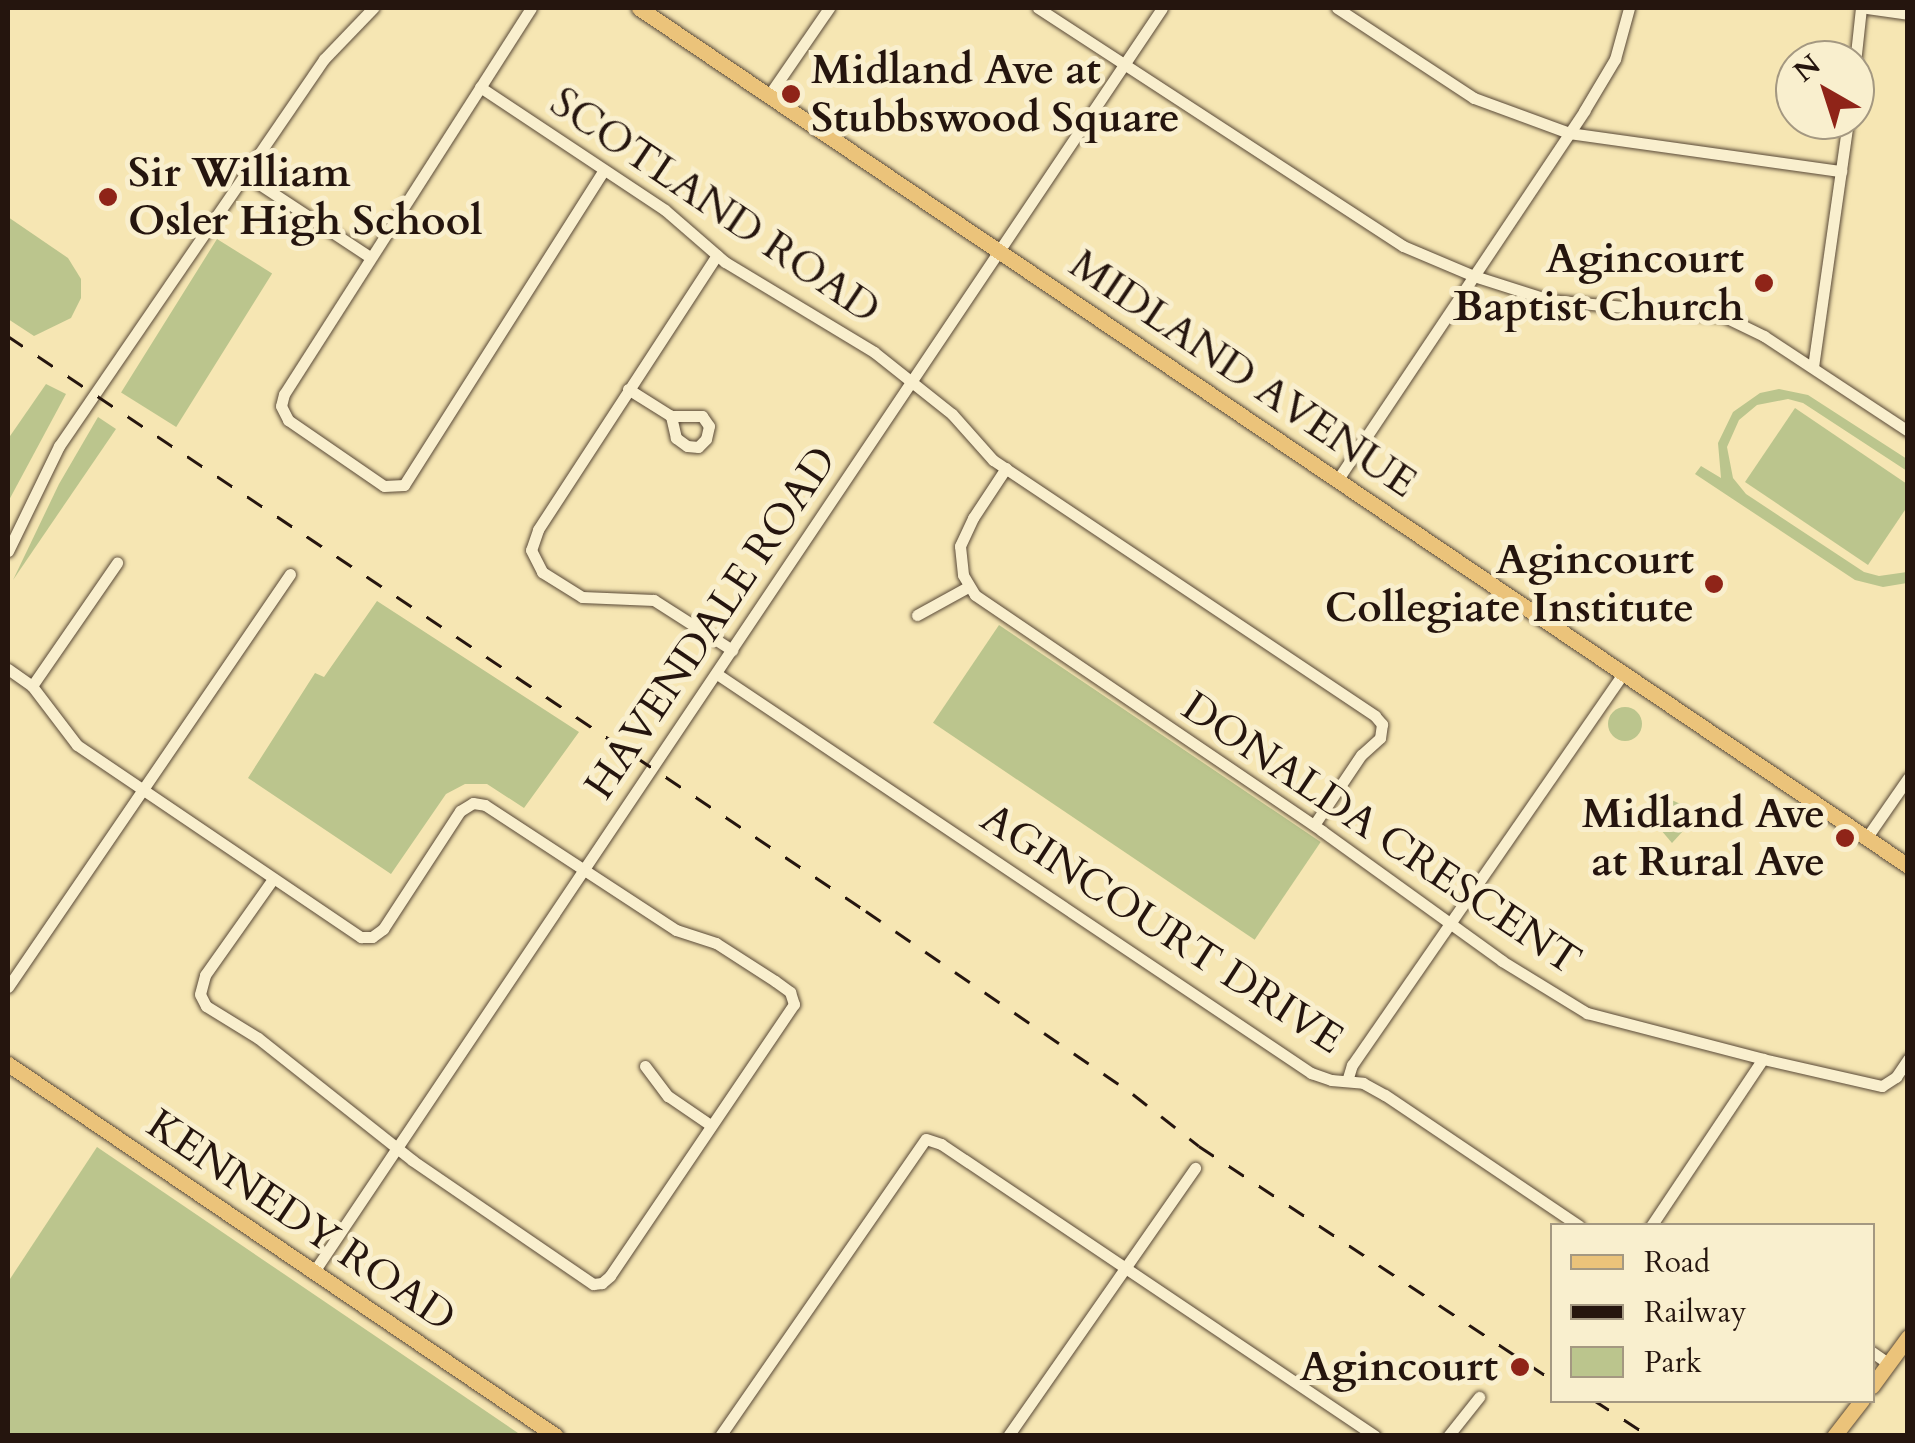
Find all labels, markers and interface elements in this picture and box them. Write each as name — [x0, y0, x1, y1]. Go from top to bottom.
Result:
north arrow — [1775, 40, 1875, 140]
place label: Midland Ave at Stubbswood Square — [811, 45, 1180, 144]
text: N — [1786, 46, 1829, 91]
street label: SCOTLAND ROAD — [541, 77, 889, 335]
marker: Midland Ave at Stubbswood Square — [780, 83, 802, 105]
place label: Sir William Osler High School — [128, 148, 482, 246]
marker: Sir William Osler High School — [97, 186, 119, 208]
place label: Agincourt Baptist Church — [1453, 234, 1744, 332]
street label: MIDLAND AVENUE — [1060, 239, 1426, 509]
marker: Agincourt Baptist Church — [1753, 272, 1775, 294]
street label: HAVENDALE ROAD — [574, 437, 848, 809]
place label: Agincourt Collegiate Institute — [1325, 535, 1694, 634]
marker: Agincourt Collegiate Institute — [1703, 573, 1725, 595]
street label: DONALDA CRESCENT — [1172, 682, 1590, 986]
place label: Midland Ave at Rural Ave — [1582, 789, 1825, 888]
street label: AGINCOURT DRIVE — [972, 793, 1352, 1065]
marker: Midland Ave at Rural Ave — [1834, 827, 1856, 849]
street label: KENNEDY ROAD — [137, 1099, 465, 1343]
legend — [1550, 1223, 1875, 1403]
text: Road — [1644, 1242, 1710, 1283]
text: Railway — [1644, 1292, 1747, 1333]
place label: Agincourt — [1300, 1342, 1498, 1392]
text: Park — [1644, 1342, 1702, 1383]
marker: Agincourt — [1507, 1354, 1533, 1380]

